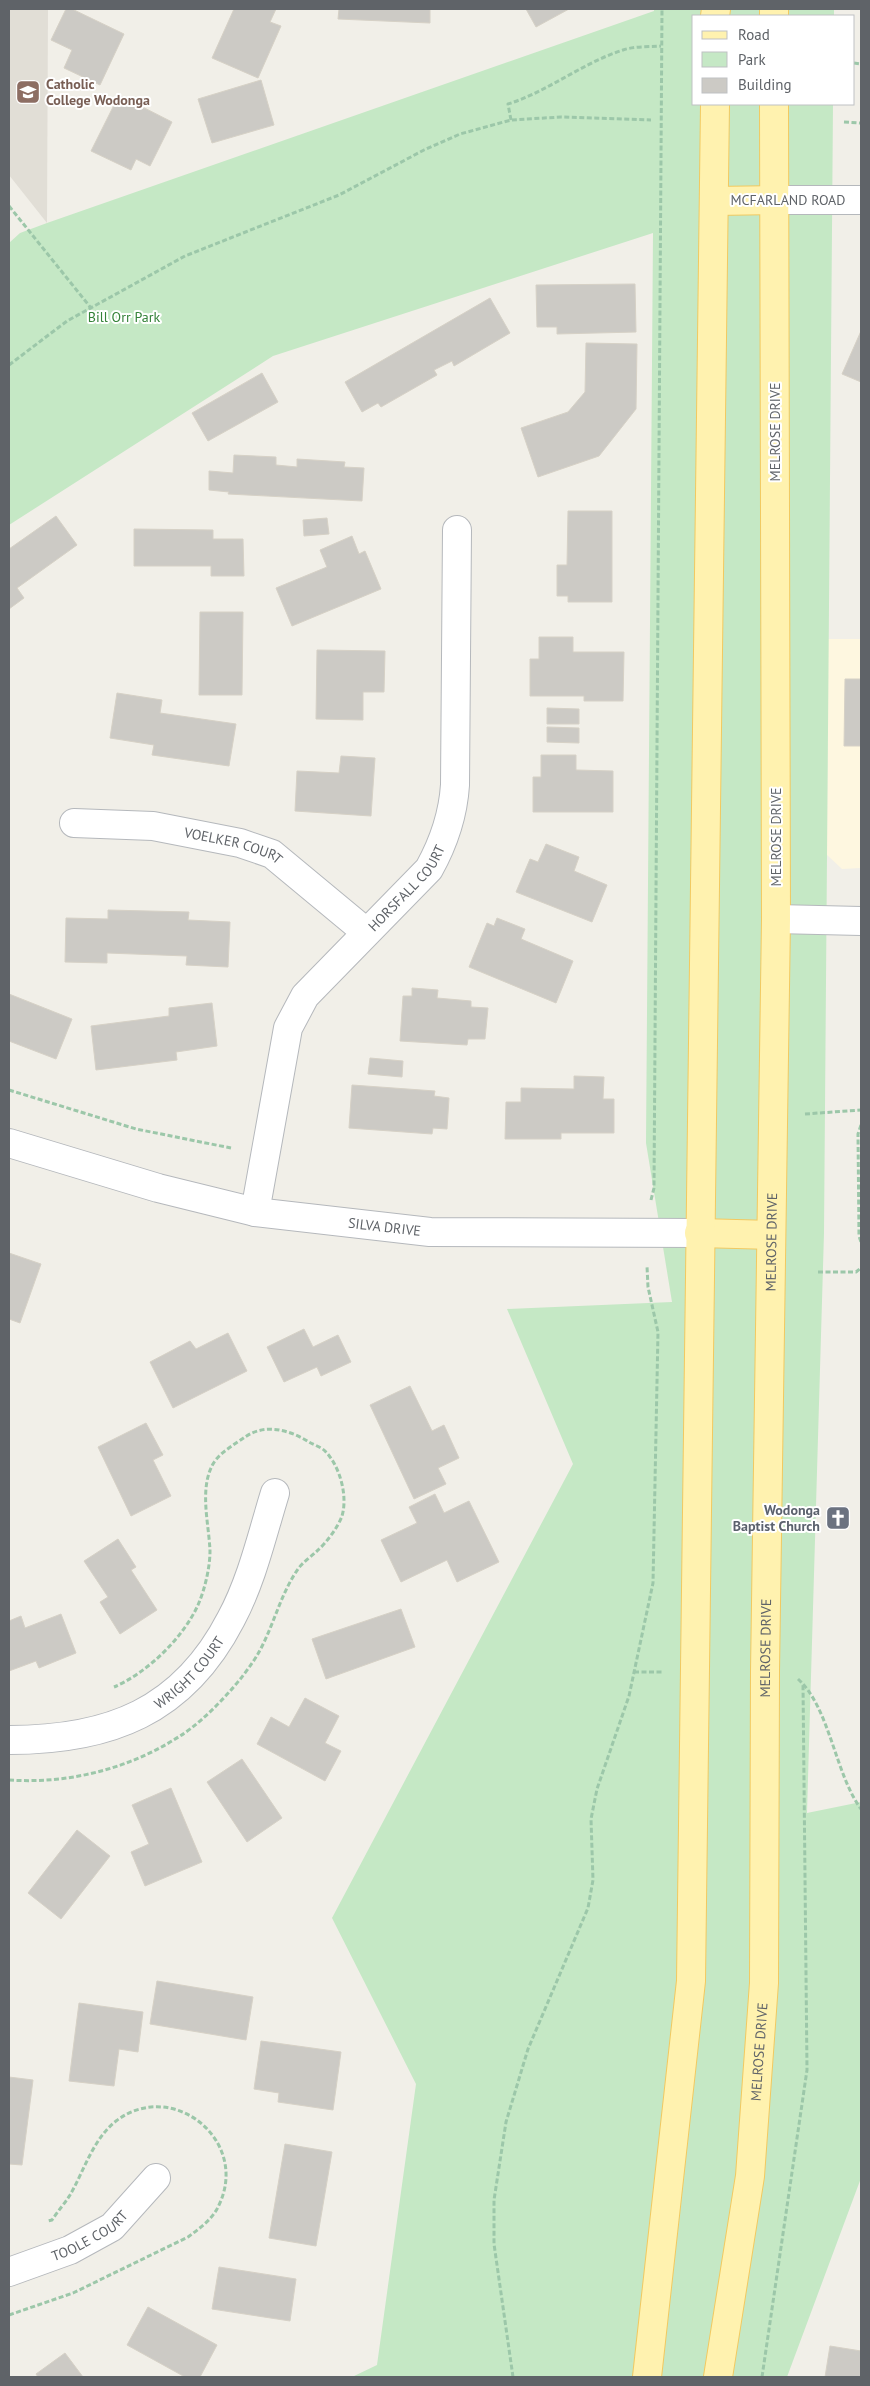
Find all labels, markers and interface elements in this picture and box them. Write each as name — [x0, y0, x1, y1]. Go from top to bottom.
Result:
legend — [692, 15, 855, 105]
text: Road — [738, 25, 770, 44]
text: Park — [738, 50, 766, 69]
place label: Catholic College Wodonga — [46, 75, 150, 109]
text: Building — [738, 75, 792, 94]
school or university icon: Catholic College Wodonga — [15, 79, 41, 105]
street label: MCFARLAND ROAD — [731, 191, 845, 209]
park label: Bill Orr Park — [88, 308, 161, 326]
street label: MELROSE DRIVE — [766, 383, 784, 481]
street label: MELROSE DRIVE — [767, 788, 785, 886]
street label: VOELKER COURT — [182, 823, 287, 868]
street label: HORSFALL COURT — [364, 842, 449, 935]
street label: MELROSE DRIVE — [762, 1193, 781, 1292]
street label: SILVA DRIVE — [347, 1214, 422, 1240]
place label: Wodonga Baptist Church — [733, 1501, 820, 1535]
church icon: Wodonga Baptist Church — [825, 1505, 851, 1531]
street label: MELROSE DRIVE — [756, 1598, 775, 1698]
street label: WRIGHT COURT — [151, 1633, 228, 1713]
street label: MELROSE DRIVE — [746, 2002, 772, 2102]
street label: TOOLE COURT — [49, 2206, 132, 2265]

